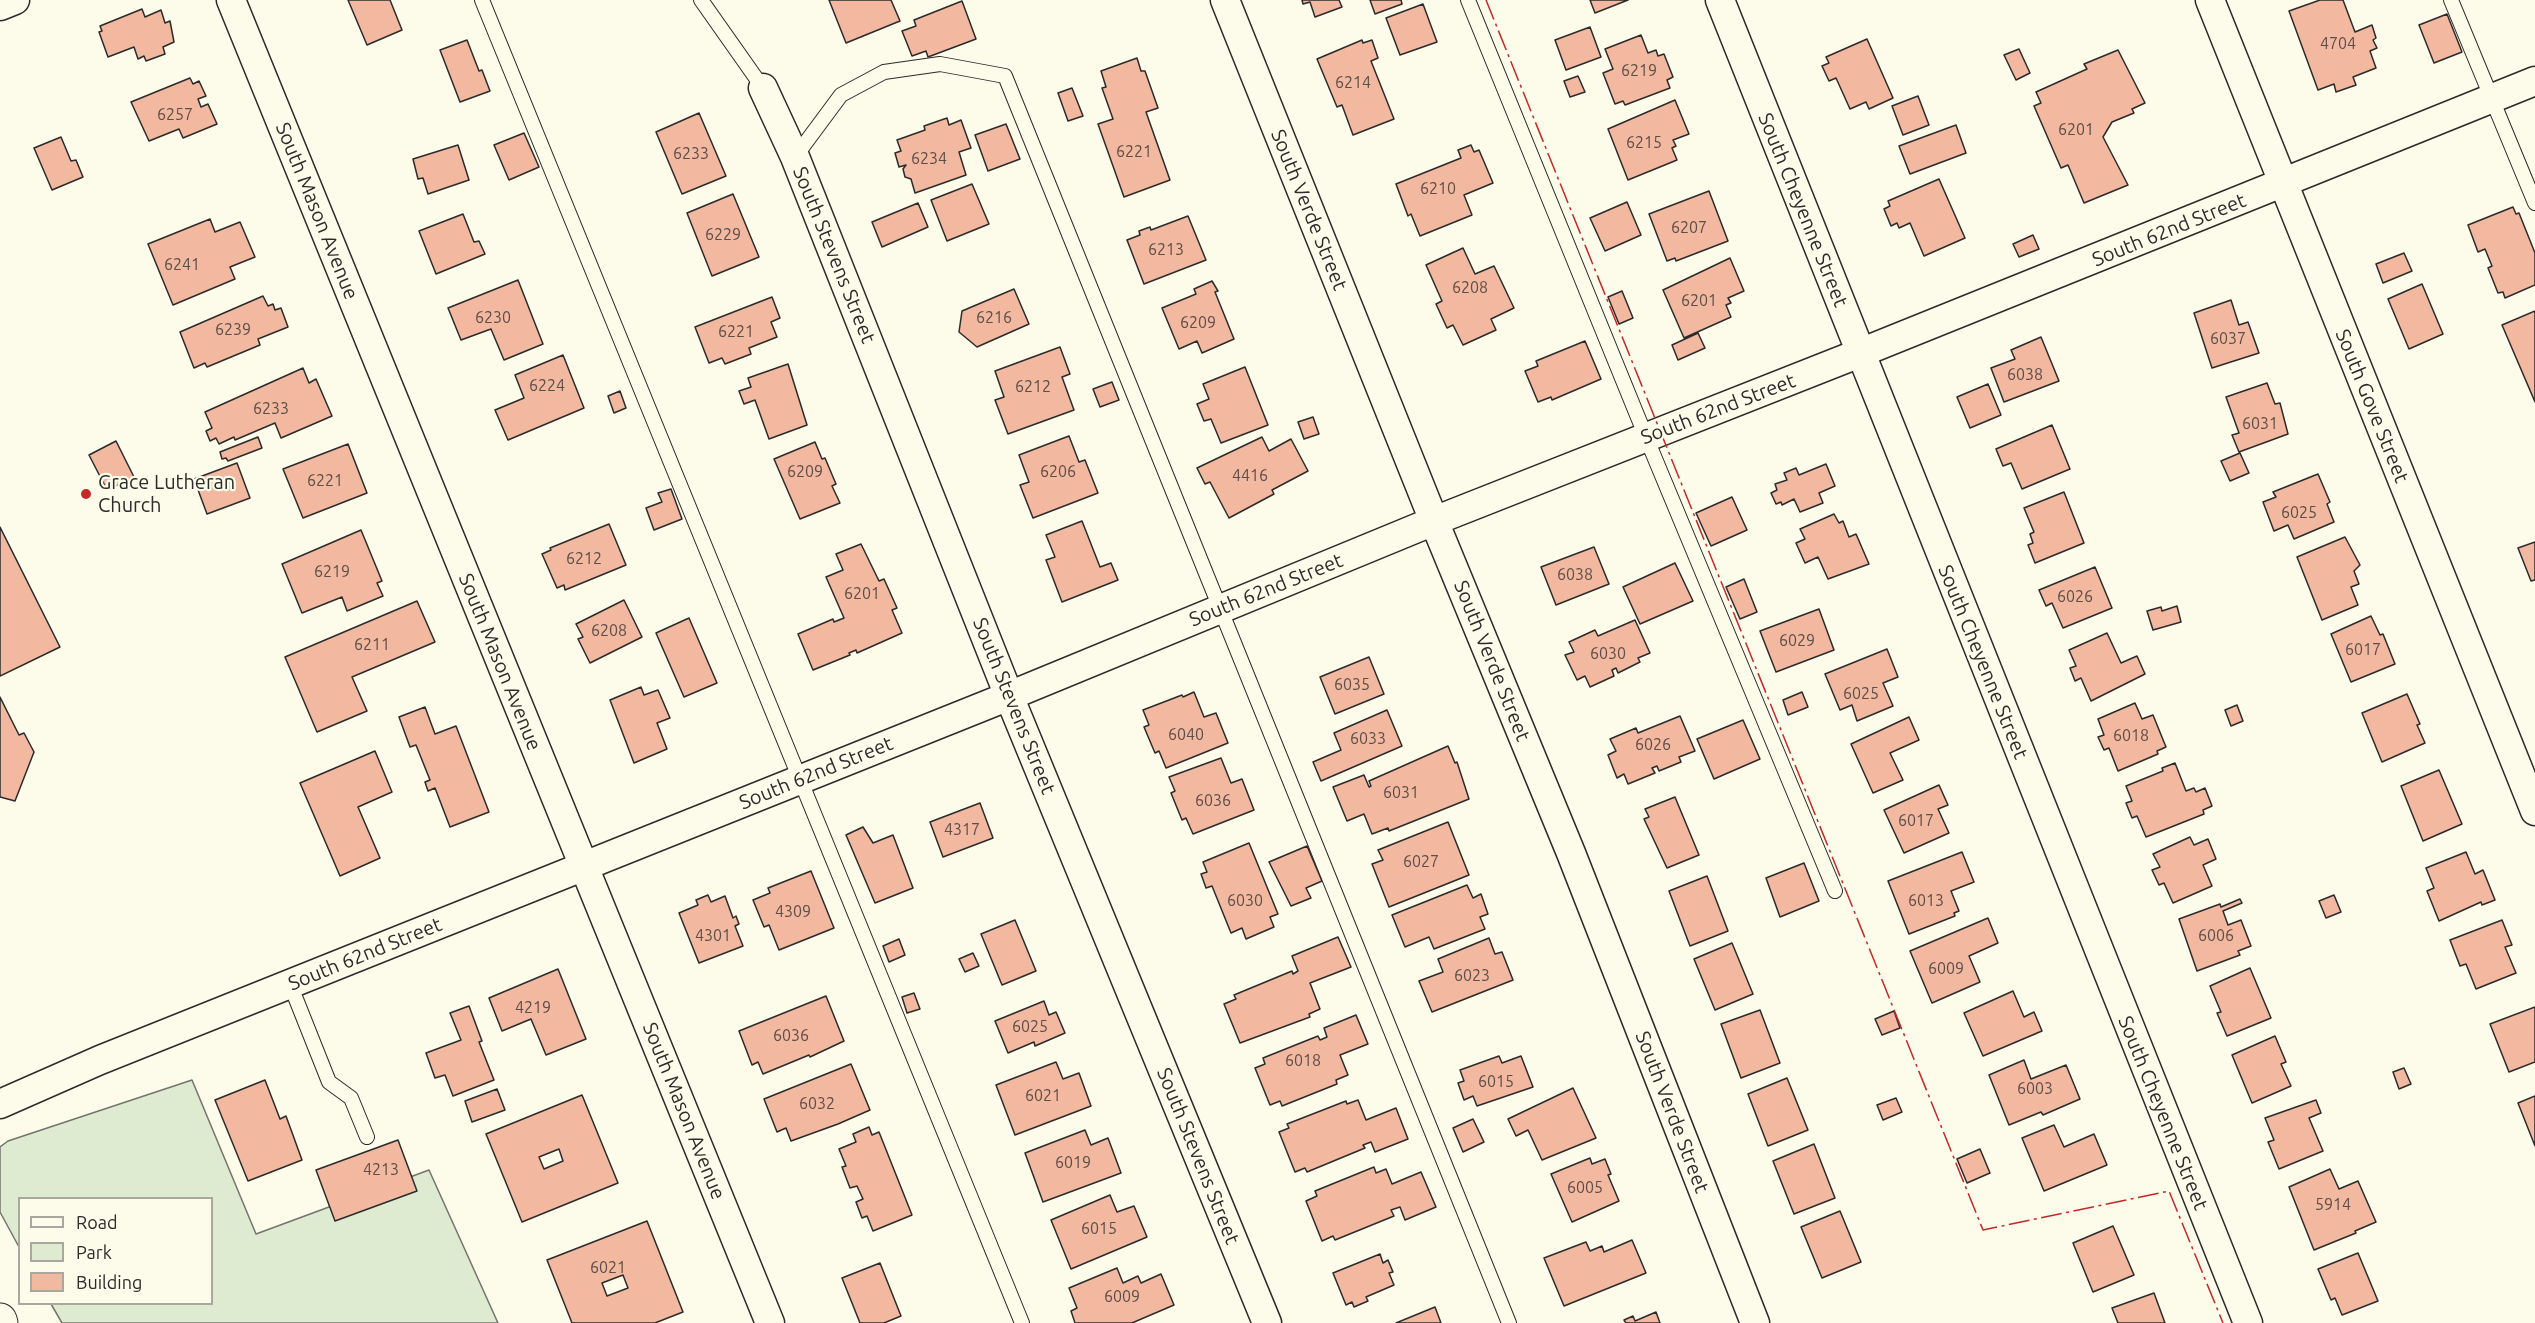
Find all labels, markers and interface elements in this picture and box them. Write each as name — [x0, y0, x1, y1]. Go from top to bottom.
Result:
house number: 4704 — [2320, 34, 2356, 54]
house number: 6219 — [1621, 61, 1657, 81]
house number: 6214 — [1335, 73, 1371, 93]
house number: 6257 — [157, 105, 193, 125]
street label: South Cheyenne Street — [1753, 109, 1853, 311]
street label: South Mason Avenue — [270, 119, 364, 303]
house number: 6201 — [2058, 120, 2094, 140]
street label: South Verde Street — [1266, 126, 1352, 294]
house number: 6215 — [1626, 133, 1662, 153]
house number: 6221 — [1116, 142, 1152, 162]
house number: 6233 — [673, 144, 709, 164]
house number: 6234 — [911, 149, 947, 169]
street label: South Stevens Street — [788, 163, 880, 347]
house number: 6210 — [1420, 179, 1456, 199]
street label: South 62nd Street — [2089, 188, 2249, 272]
house number: 6207 — [1671, 218, 1707, 238]
house number: 6229 — [705, 225, 741, 245]
house number: 6213 — [1148, 240, 1184, 260]
house number: 6241 — [164, 255, 200, 275]
house number: 6208 — [1452, 278, 1488, 298]
house number: 6201 — [1681, 291, 1717, 311]
house number: 6230 — [475, 308, 511, 328]
house number: 6216 — [976, 308, 1012, 328]
house number: 6209 — [1180, 313, 1216, 333]
house number: 6239 — [215, 320, 251, 340]
house number: 6221 — [718, 322, 754, 342]
street label: South Gove Street — [2330, 326, 2414, 486]
house number: 6037 — [2210, 329, 2246, 349]
house number: 6038 — [2007, 365, 2043, 385]
street label: South 62nd Street — [1637, 368, 1799, 450]
house number: 6224 — [529, 376, 565, 396]
house number: 6212 — [1015, 377, 1051, 397]
house number: 6233 — [253, 399, 289, 419]
house number: 6031 — [2242, 414, 2278, 434]
house number: 6209 — [787, 462, 823, 482]
house number: 6206 — [1040, 462, 1076, 482]
house number: 4416 — [1232, 466, 1268, 486]
place label: Grace Lutheran Church — [98, 470, 235, 517]
house number: 6221 — [307, 471, 343, 491]
marker: Grace Lutheran Church — [79, 487, 93, 501]
house number: 6025 — [2281, 503, 2317, 523]
street label: South 62nd Street — [1186, 548, 1346, 632]
house number: 6212 — [566, 549, 602, 569]
street label: South Cheyenne Street — [1933, 561, 2033, 763]
house number: 6219 — [314, 562, 350, 582]
house number: 6038 — [1557, 565, 1593, 585]
street label: South Mason Avenue — [453, 570, 547, 754]
street label: South Verde Street — [1449, 577, 1535, 745]
house number: 6201 — [844, 584, 880, 604]
house number: 6026 — [2057, 587, 2093, 607]
street label: South Stevens Street — [968, 614, 1060, 798]
house number: 6208 — [591, 621, 627, 641]
house number: 6029 — [1779, 631, 1815, 651]
house number: 6211 — [354, 635, 390, 655]
house number: 6017 — [2345, 640, 2381, 660]
house number: 6030 — [1590, 644, 1626, 664]
house number: 6035 — [1334, 675, 1370, 695]
house number: 6025 — [1843, 684, 1879, 704]
house number: 6040 — [1168, 725, 1204, 745]
house number: 6018 — [2113, 726, 2149, 746]
house number: 6033 — [1350, 729, 1386, 749]
street label: South 62nd Street — [736, 731, 896, 815]
house number: 6026 — [1635, 735, 1671, 755]
house number: 6031 — [1383, 783, 1419, 803]
house number: 6036 — [1195, 791, 1231, 811]
house number: 6017 — [1898, 811, 1934, 831]
house number: 4317 — [944, 820, 980, 840]
house number: 6027 — [1403, 852, 1439, 872]
house number: 6030 — [1227, 891, 1263, 911]
house number: 6013 — [1908, 891, 1944, 911]
house number: 4309 — [775, 902, 811, 922]
street label: South 62nd Street — [285, 912, 445, 996]
house number: 4301 — [695, 926, 731, 946]
house number: 6006 — [2198, 926, 2234, 946]
house number: 6009 — [1928, 959, 1964, 979]
house number: 6023 — [1454, 966, 1490, 986]
house number: 4219 — [515, 998, 551, 1018]
street label: South Cheyenne Street — [2113, 1012, 2213, 1214]
house number: 6025 — [1012, 1017, 1048, 1037]
street label: South Mason Avenue — [637, 1019, 731, 1203]
house number: 6036 — [773, 1026, 809, 1046]
street label: South Verde Street — [1630, 1028, 1714, 1196]
house number: 6018 — [1285, 1051, 1321, 1071]
street label: South Stevens Street — [1152, 1064, 1244, 1248]
house number: 6015 — [1478, 1072, 1514, 1092]
house number: 6003 — [2017, 1079, 2053, 1099]
house number: 6021 — [1025, 1086, 1061, 1106]
house number: 6032 — [799, 1094, 835, 1114]
house number: 6019 — [1055, 1153, 1091, 1173]
house number: 4213 — [363, 1160, 399, 1180]
house number: 6005 — [1567, 1178, 1603, 1198]
house number: 5914 — [2315, 1195, 2351, 1215]
legend — [18, 1197, 213, 1305]
text: Road — [76, 1212, 118, 1232]
house number: 6015 — [1081, 1219, 1117, 1239]
text: Park — [76, 1242, 112, 1262]
house number: 6021 — [590, 1258, 626, 1278]
text: Building — [76, 1272, 142, 1292]
house number: 6009 — [1104, 1287, 1140, 1307]

